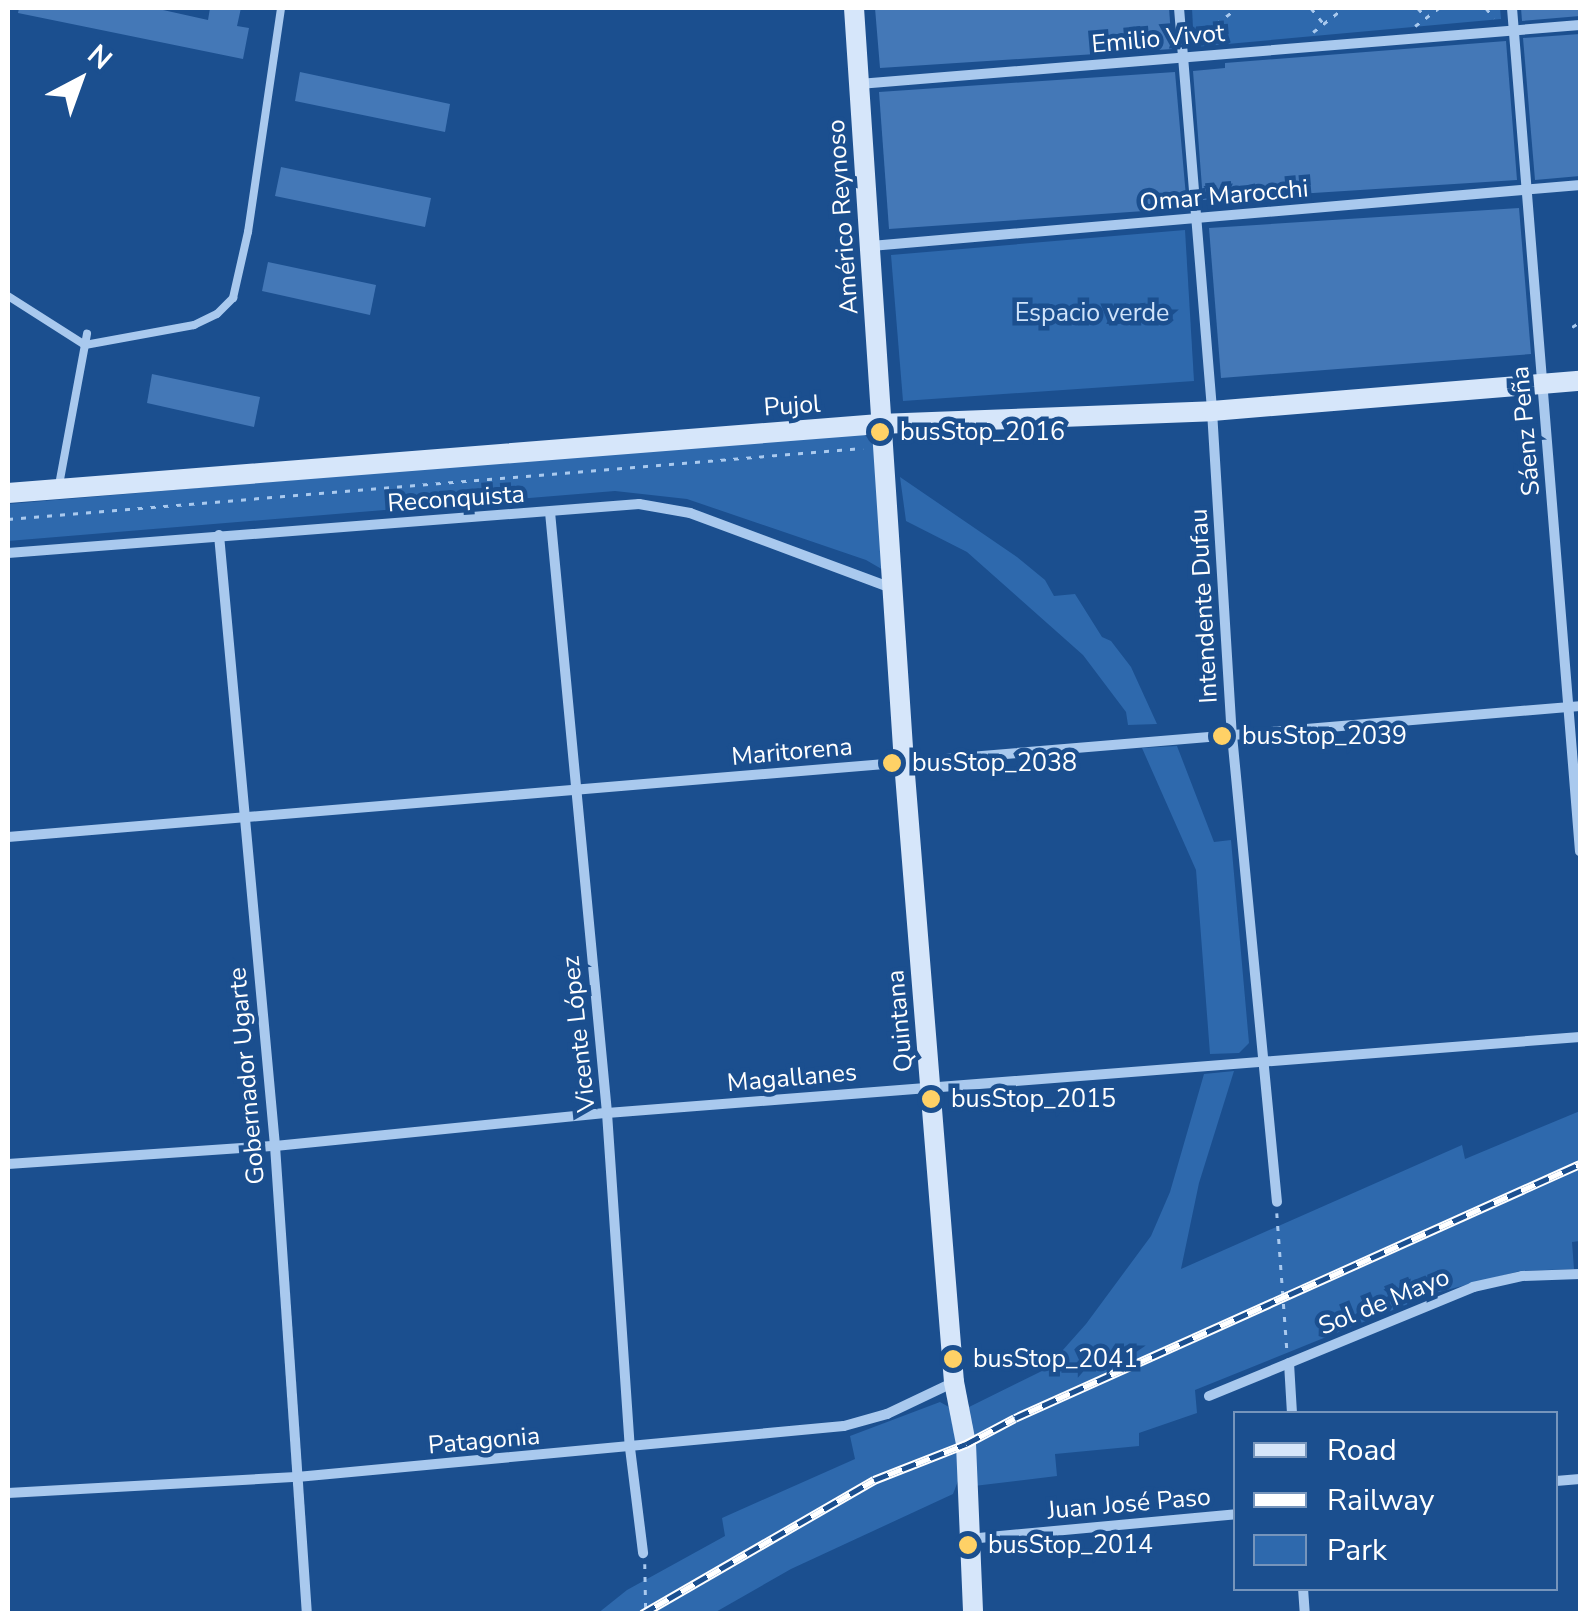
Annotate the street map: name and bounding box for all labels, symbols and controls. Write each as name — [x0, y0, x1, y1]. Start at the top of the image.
street label: Emilio Vivot — [1090, 18, 1226, 60]
north arrow — [30, 30, 130, 130]
text: N — [79, 36, 120, 79]
street label: Américo Reynoso — [821, 118, 865, 316]
street label: Omar Marocchi — [1138, 174, 1310, 218]
park label: Espacio verde — [1015, 298, 1169, 328]
street label: Sáenz Peña — [1505, 365, 1547, 497]
street label: Pujol — [763, 389, 821, 423]
place label: busStop_2016 — [900, 417, 1065, 447]
marker: busStop_2016 — [869, 421, 891, 443]
street label: Reconquista — [386, 479, 526, 519]
street label: Intendente Dufau — [1184, 508, 1224, 704]
place label: busStop_2039 — [1242, 721, 1407, 751]
marker: busStop_2039 — [1211, 725, 1233, 747]
street label: Maritorena — [730, 732, 854, 772]
place label: busStop_2038 — [912, 748, 1077, 778]
marker: busStop_2038 — [881, 752, 903, 774]
street label: Vicente López — [556, 954, 602, 1114]
street label: Gobernador Ugarte — [223, 966, 271, 1186]
street label: Quintana — [881, 969, 919, 1073]
street label: Magallanes — [726, 1057, 858, 1099]
place label: busStop_2015 — [951, 1084, 1116, 1114]
marker: busStop_2015 — [920, 1088, 942, 1110]
street label: Sol de Mayo — [1314, 1262, 1454, 1342]
place label: busStop_2041 — [973, 1344, 1138, 1374]
marker: busStop_2041 — [942, 1348, 964, 1370]
legend — [1233, 1411, 1558, 1591]
street label: Patagonia — [427, 1421, 541, 1461]
text: Road — [1327, 1430, 1397, 1471]
text: Railway — [1327, 1480, 1435, 1521]
street label: Juan José Paso — [1046, 1482, 1212, 1526]
place label: busStop_2014 — [988, 1530, 1153, 1560]
text: Park — [1327, 1530, 1387, 1571]
marker: busStop_2014 — [957, 1534, 979, 1556]

